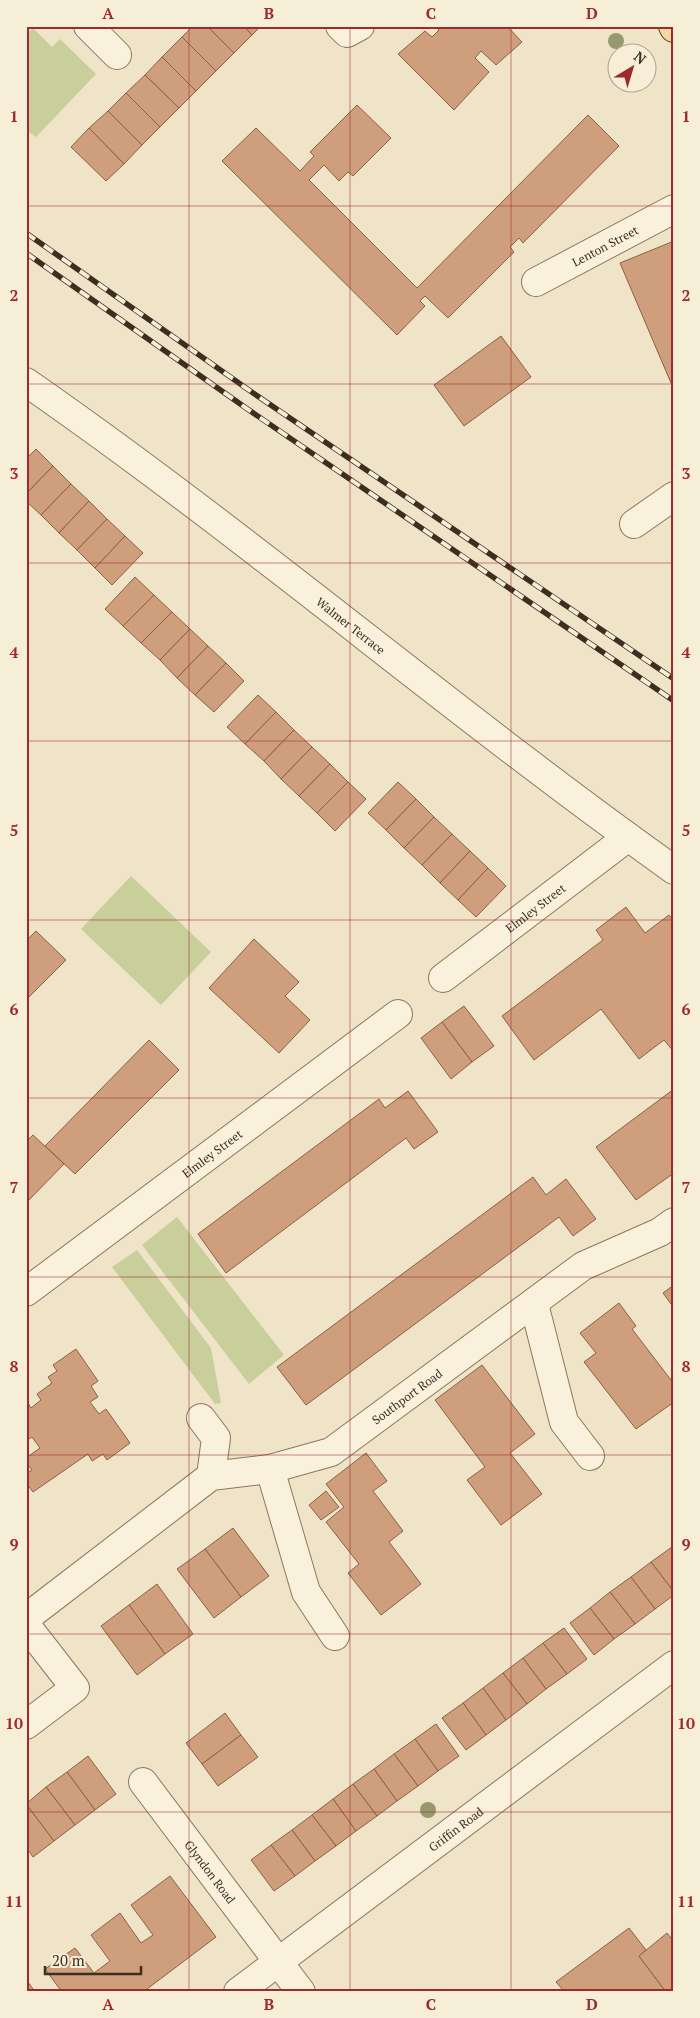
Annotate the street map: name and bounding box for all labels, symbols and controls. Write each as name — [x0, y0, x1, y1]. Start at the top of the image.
text: A — [102, 2, 114, 24]
text: B — [264, 2, 274, 24]
text: C — [426, 2, 436, 24]
text: D — [586, 2, 598, 24]
north arrow — [608, 42, 658, 92]
text: N — [630, 47, 651, 68]
text: 1 — [9, 105, 19, 127]
text: 1 — [681, 105, 691, 127]
street label: Lenton Street — [569, 222, 641, 269]
text: 2 — [9, 284, 19, 306]
text: 2 — [681, 284, 691, 306]
text: 3 — [9, 462, 19, 484]
text: 3 — [681, 462, 691, 484]
street label: Walmer Terrace — [313, 594, 388, 657]
text: 4 — [9, 641, 19, 663]
text: 4 — [681, 641, 691, 663]
text: 5 — [9, 819, 19, 841]
text: 5 — [681, 819, 691, 841]
street label: Elmley Street — [502, 880, 569, 935]
text: 6 — [9, 998, 19, 1020]
text: 6 — [681, 998, 691, 1020]
street label: Elmley Street — [179, 1125, 245, 1181]
text: 7 — [9, 1176, 19, 1198]
text: 7 — [681, 1176, 691, 1198]
text: 8 — [9, 1355, 19, 1377]
text: 8 — [681, 1355, 691, 1377]
street label: Southport Road — [369, 1365, 445, 1427]
text: 9 — [9, 1533, 19, 1555]
text: 9 — [681, 1533, 691, 1555]
text: 10 — [5, 1712, 23, 1734]
text: 10 — [677, 1712, 695, 1734]
street label: Griffin Road — [425, 1803, 486, 1854]
street label: Glyndon Road — [182, 1837, 239, 1906]
text: 11 — [5, 1890, 23, 1912]
text: 11 — [677, 1890, 695, 1912]
scale bar — [45, 1943, 141, 1975]
text: 20 m — [52, 1950, 85, 1970]
text: A — [102, 1993, 114, 2015]
text: B — [264, 1993, 274, 2015]
text: C — [426, 1993, 436, 2015]
text: D — [586, 1993, 598, 2015]

